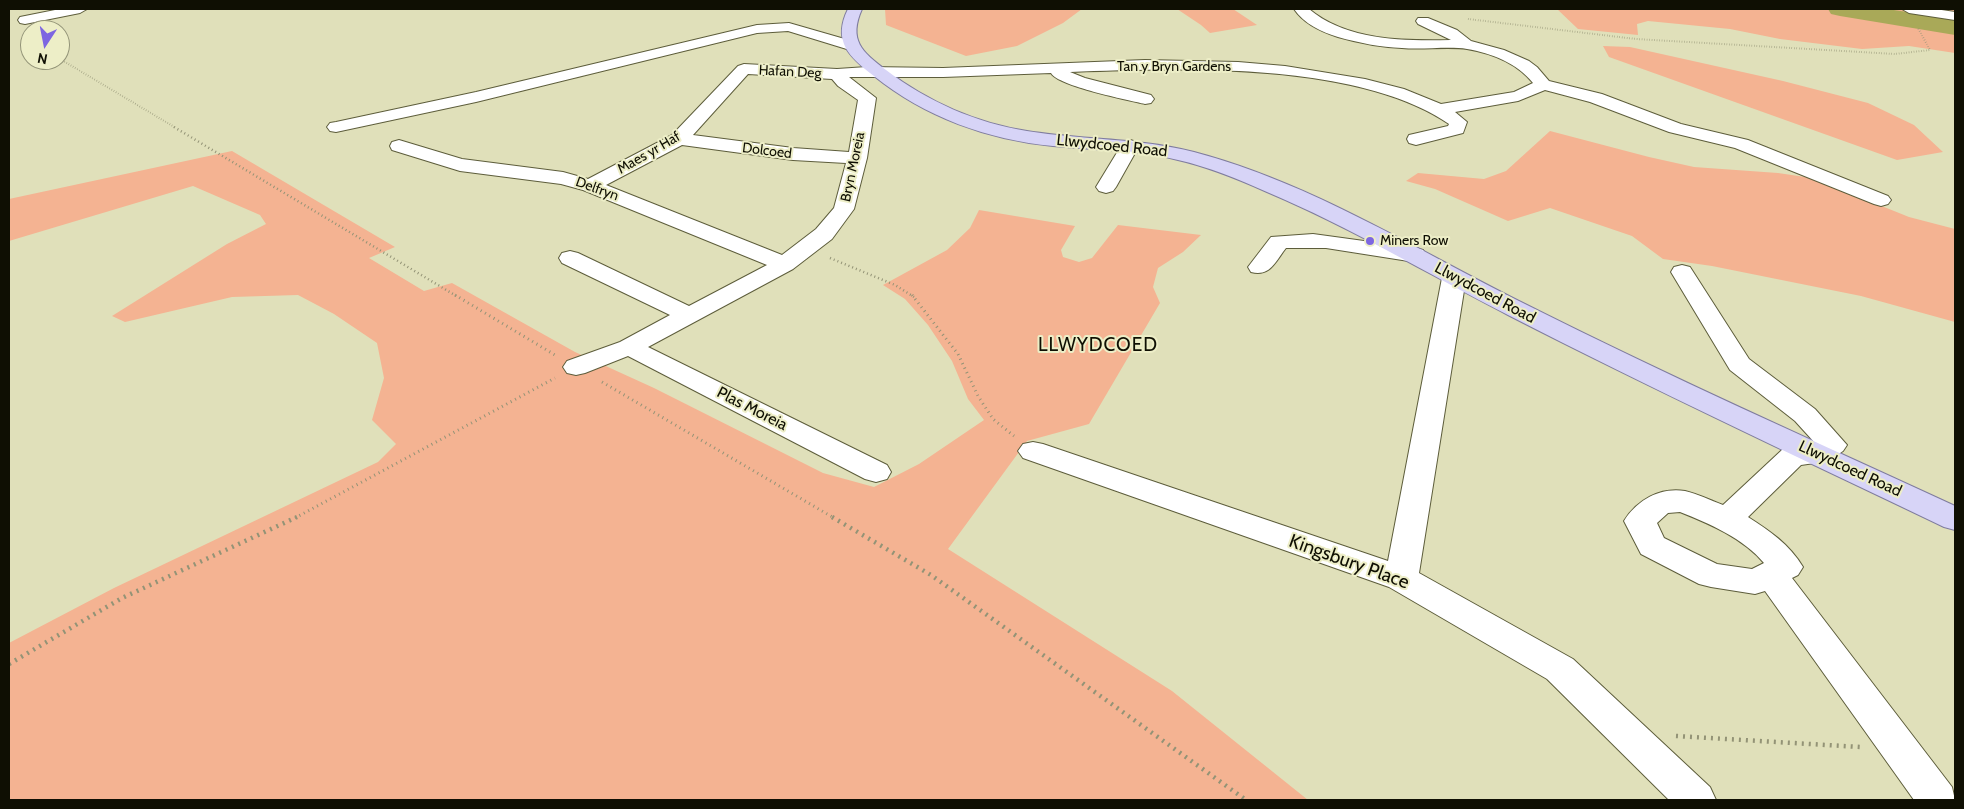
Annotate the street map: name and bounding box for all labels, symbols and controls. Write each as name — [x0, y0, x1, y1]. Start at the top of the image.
north arrow — [20, 20, 70, 70]
text: N — [36, 49, 49, 69]
street label: Tan y Bryn Gardens — [1117, 59, 1231, 75]
street label: Hafan Deg — [758, 62, 822, 82]
street label: Maes yr Haf — [615, 128, 683, 178]
street label: Bryn Moreia — [837, 131, 869, 203]
street label: Llwydcoed Road — [1056, 131, 1168, 161]
street label: Dolcoed — [741, 140, 793, 162]
street label: Delfryn — [573, 173, 621, 205]
place label: Miners Row — [1380, 233, 1449, 249]
marker: Miners Row — [1364, 235, 1376, 247]
street label: Llwydcoed Road — [1431, 258, 1539, 328]
district label: LLWYDCOED — [1037, 334, 1159, 356]
street label: Plas Moreia — [714, 383, 790, 435]
street label: Llwydcoed Road — [1795, 437, 1905, 501]
street label: Kingsbury Place — [1286, 530, 1412, 594]

